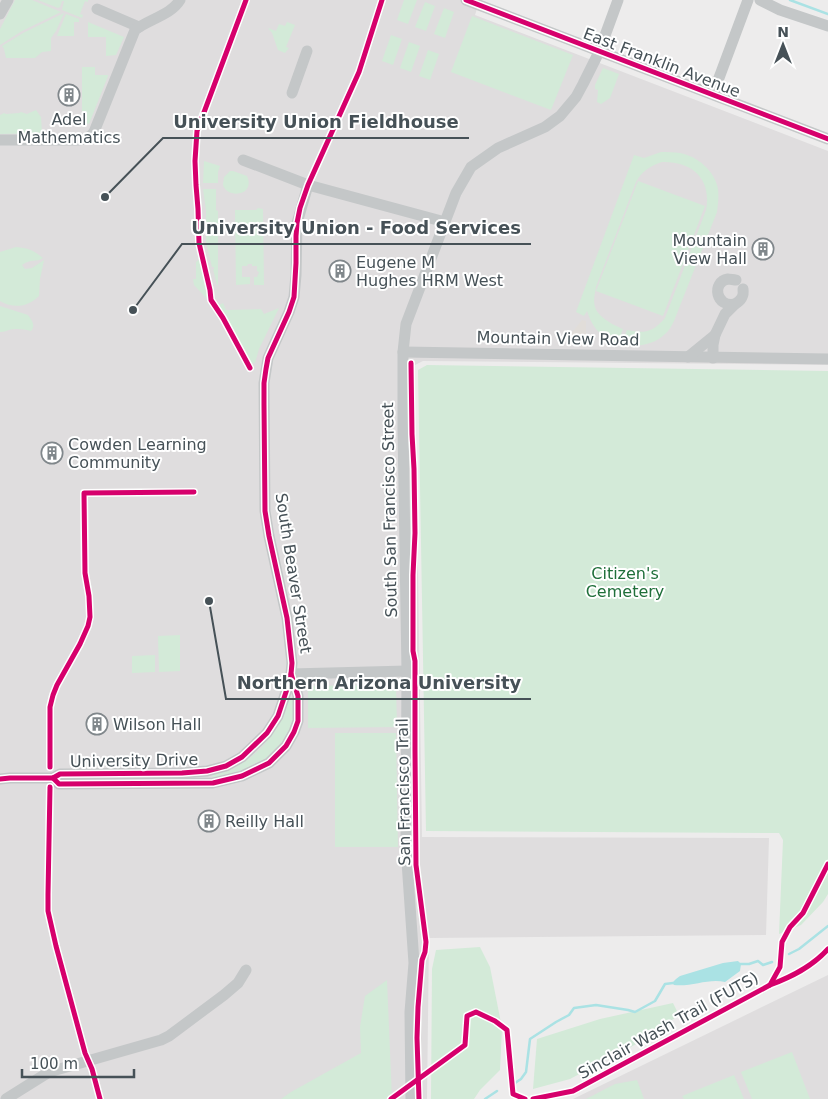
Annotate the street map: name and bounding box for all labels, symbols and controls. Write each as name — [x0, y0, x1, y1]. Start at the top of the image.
north arrow — [758, 20, 808, 70]
street label: East Franklin Avenue — [580, 24, 743, 101]
text: N — [777, 24, 789, 40]
building icon: Adel Mathematics — [57, 83, 81, 107]
callout: University Union Fieldhouse — [163, 105, 469, 138]
place label: Adel Mathematics — [17, 110, 121, 147]
text: University Union Fieldhouse — [173, 111, 459, 132]
callout: University Union - Food Services — [182, 211, 531, 244]
text: University Union - Food Services — [191, 217, 521, 238]
place label: Mountain View Hall — [672, 231, 747, 268]
building icon: Mountain View Hall — [751, 237, 775, 261]
place label: Eugene M Hughes HRM West — [356, 253, 503, 290]
building icon: Eugene M Hughes HRM West — [328, 259, 352, 283]
street label: Mountain View Road — [476, 328, 640, 349]
street label: South San Francisco Street — [378, 402, 401, 618]
place label: Cowden Learning Community — [68, 435, 207, 472]
building icon: Cowden Learning Community — [40, 441, 64, 465]
street label: South Beaver Street — [271, 492, 316, 654]
park label: Citizen's Cemetery — [586, 564, 664, 601]
callout: Northern Arizona University — [226, 666, 531, 699]
text: Northern Arizona University — [237, 672, 522, 693]
building icon: Wilson Hall — [85, 712, 109, 736]
place label: Wilson Hall — [113, 715, 201, 734]
street label: San Francisco Trail — [393, 718, 414, 866]
street label: University Drive — [70, 750, 198, 771]
building icon: Reilly Hall — [197, 809, 221, 833]
place label: Reilly Hall — [225, 812, 304, 831]
street label: Sinclair Wash Trail (FUTS) — [575, 968, 762, 1083]
scale bar — [22, 1046, 135, 1078]
text: 100 m — [30, 1055, 78, 1073]

